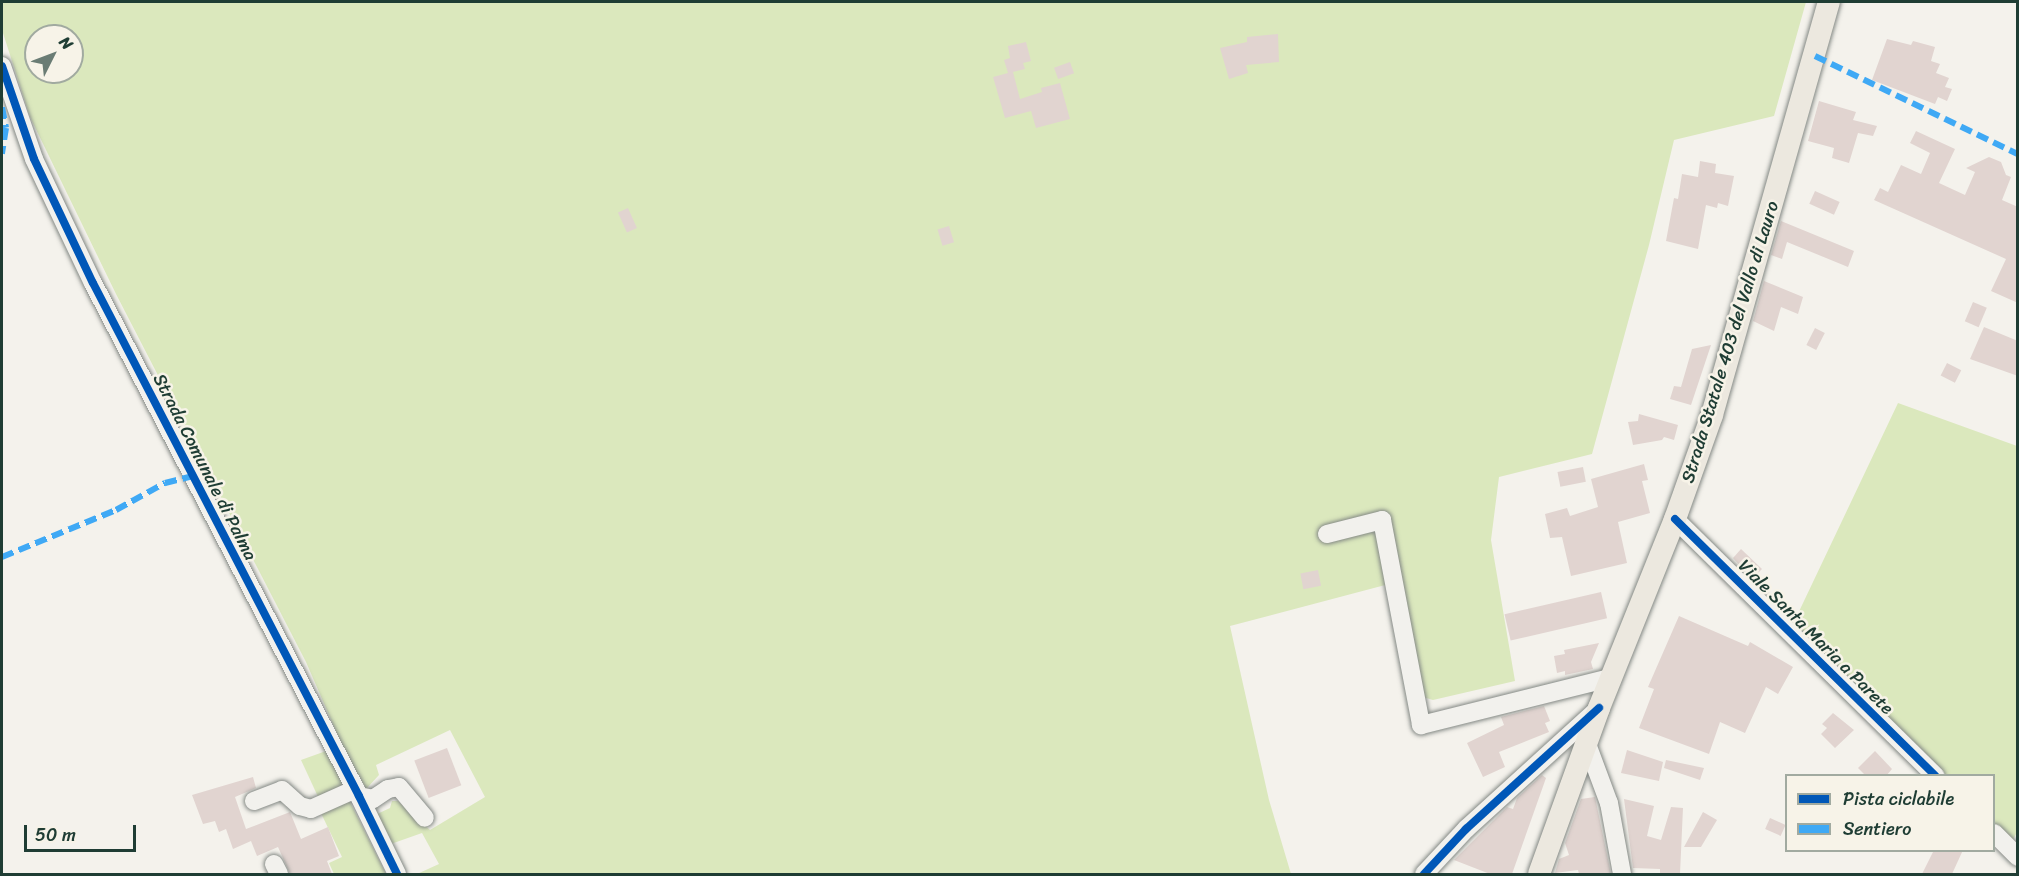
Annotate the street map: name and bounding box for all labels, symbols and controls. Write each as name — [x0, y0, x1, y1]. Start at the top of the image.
north arrow — [24, 24, 84, 84]
text: N — [52, 29, 81, 57]
street label: Strada Statale 403 del Vallo di Lauro — [1677, 199, 1783, 485]
street label: Strada Comunale di Palma — [148, 370, 262, 564]
street label: Viale Santa Maria a Parete — [1734, 555, 1898, 719]
legend — [1785, 774, 1995, 852]
text: Pista ciclabile — [1843, 783, 1954, 815]
scale bar — [27, 813, 140, 851]
text: Sentiero — [1843, 813, 1911, 845]
text: 50 m — [35, 819, 76, 851]

